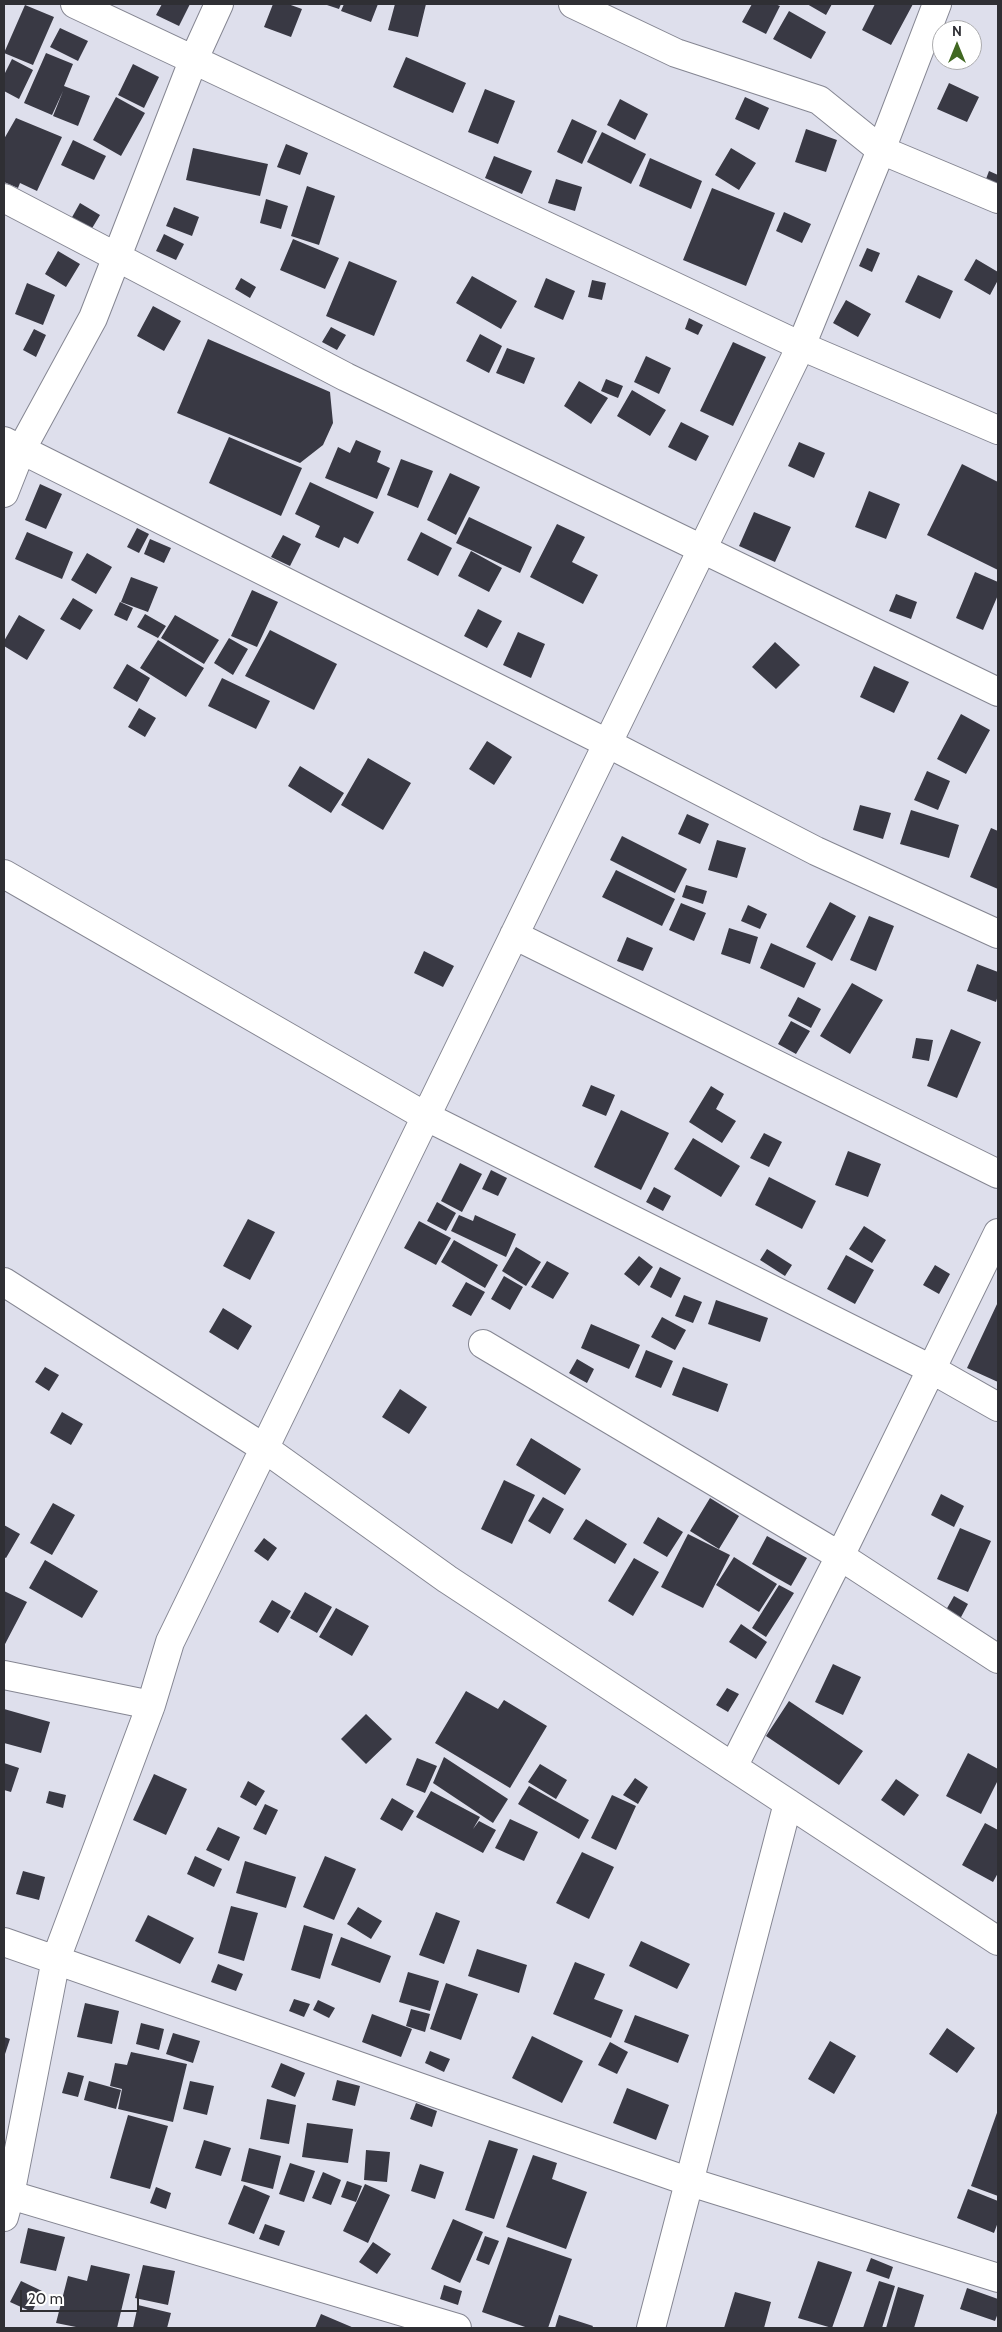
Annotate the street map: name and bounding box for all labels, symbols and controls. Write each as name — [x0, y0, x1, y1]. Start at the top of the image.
north arrow — [932, 20, 982, 70]
text: N — [952, 22, 962, 40]
scale bar — [22, 2280, 141, 2312]
text: 20 m — [28, 2290, 63, 2308]

